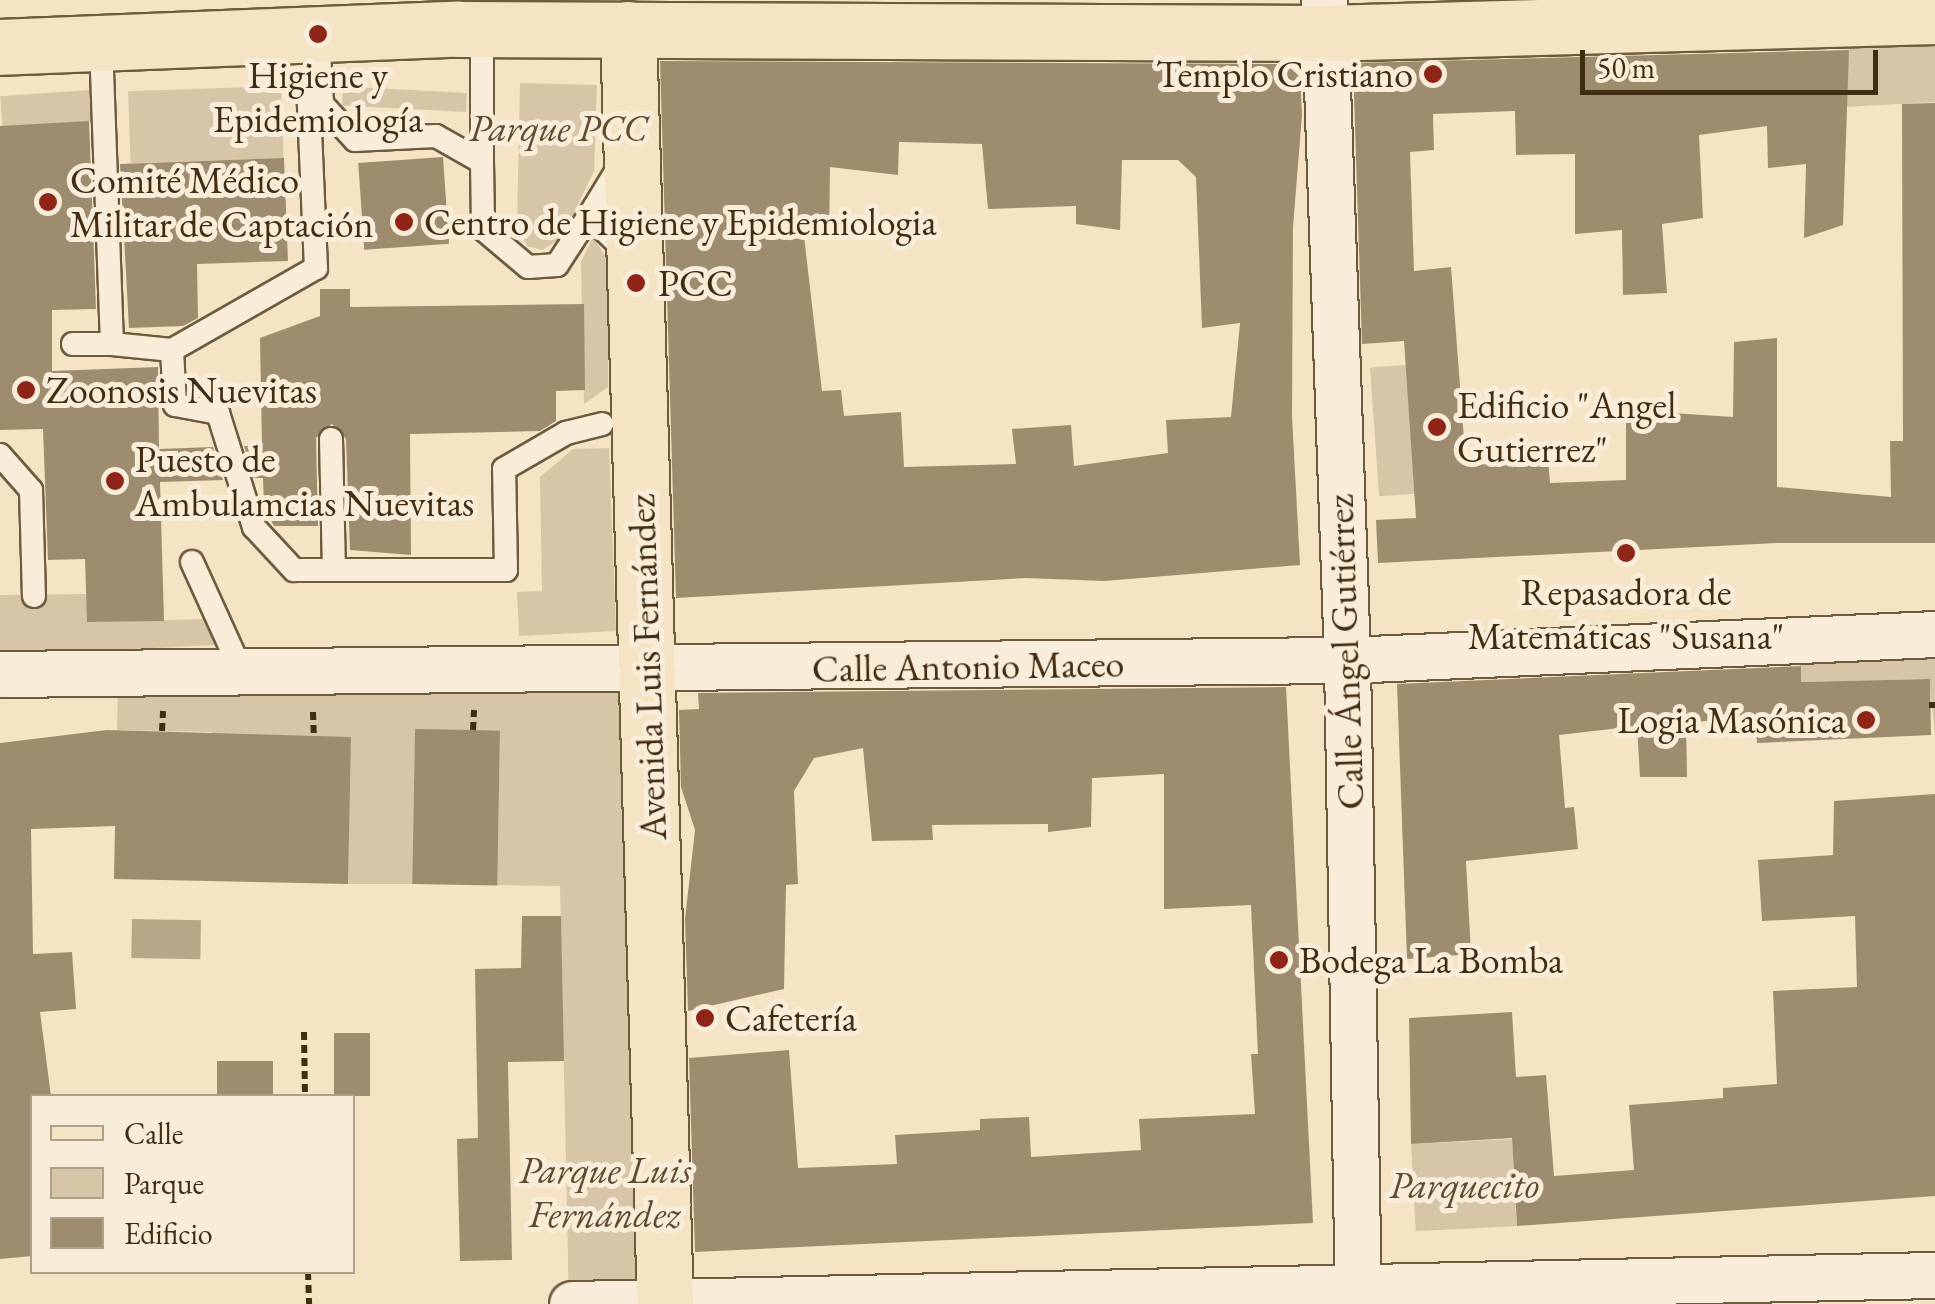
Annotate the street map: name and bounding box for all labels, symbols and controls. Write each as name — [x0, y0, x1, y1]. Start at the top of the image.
marker: Higiene y Epidemiología — [305, 21, 331, 47]
scale bar — [1585, 30, 1882, 92]
text: 50 m — [1597, 48, 1655, 87]
place label: Templo Cristiano — [1156, 51, 1413, 97]
place label: Higiene y Epidemiología — [213, 52, 423, 142]
marker: Templo Cristiano — [1422, 63, 1444, 85]
park label: Parque PCC — [469, 105, 647, 151]
place label: Comité Médico Militar de Captación — [70, 157, 374, 246]
marker: Comité Médico Militar de Captación — [35, 189, 61, 215]
place label: Centro de Higiene y Epidemiologia — [424, 199, 937, 245]
marker: Centro de Higiene y Epidemiologia — [393, 211, 415, 233]
place label: PCC — [658, 260, 733, 306]
marker: PCC — [623, 270, 649, 296]
place label: Zoonosis Nuevitas — [46, 367, 317, 413]
marker: Zoonosis Nuevitas — [15, 379, 37, 401]
place label: Edificio "Angel Gutierrez" — [1457, 382, 1676, 472]
marker: Edificio "Angel Gutierrez" — [1426, 416, 1448, 438]
place label: Puesto de Ambulamcias Nuevitas — [135, 436, 474, 526]
marker: Puesto de Ambulamcias Nuevitas — [104, 470, 126, 492]
street label: Avenida Luis Fernández — [618, 493, 676, 841]
street label: Calle Ángel Gutiérrez — [1317, 494, 1373, 810]
marker: Repasadora de Matemáticas "Susana" — [1615, 542, 1637, 564]
place label: Repasadora de Matemáticas "Susana" — [1468, 569, 1784, 658]
street label: Calle Antonio Maceo — [811, 640, 1125, 692]
place label: Logia Masónica — [1617, 697, 1846, 743]
marker: Logia Masónica — [1855, 709, 1877, 731]
place label: Bodega La Bomba — [1299, 937, 1563, 983]
marker: Bodega La Bomba — [1268, 949, 1290, 971]
place label: Cafetería — [725, 995, 857, 1041]
marker: Cafetería — [694, 1007, 716, 1029]
legend — [30, 1094, 355, 1274]
text: Calle — [124, 1114, 183, 1153]
park label: Parque Luis Fernández — [519, 1147, 691, 1236]
park label: Parquecito — [1389, 1162, 1539, 1208]
text: Parque — [124, 1164, 204, 1203]
text: Edificio — [124, 1214, 213, 1253]

